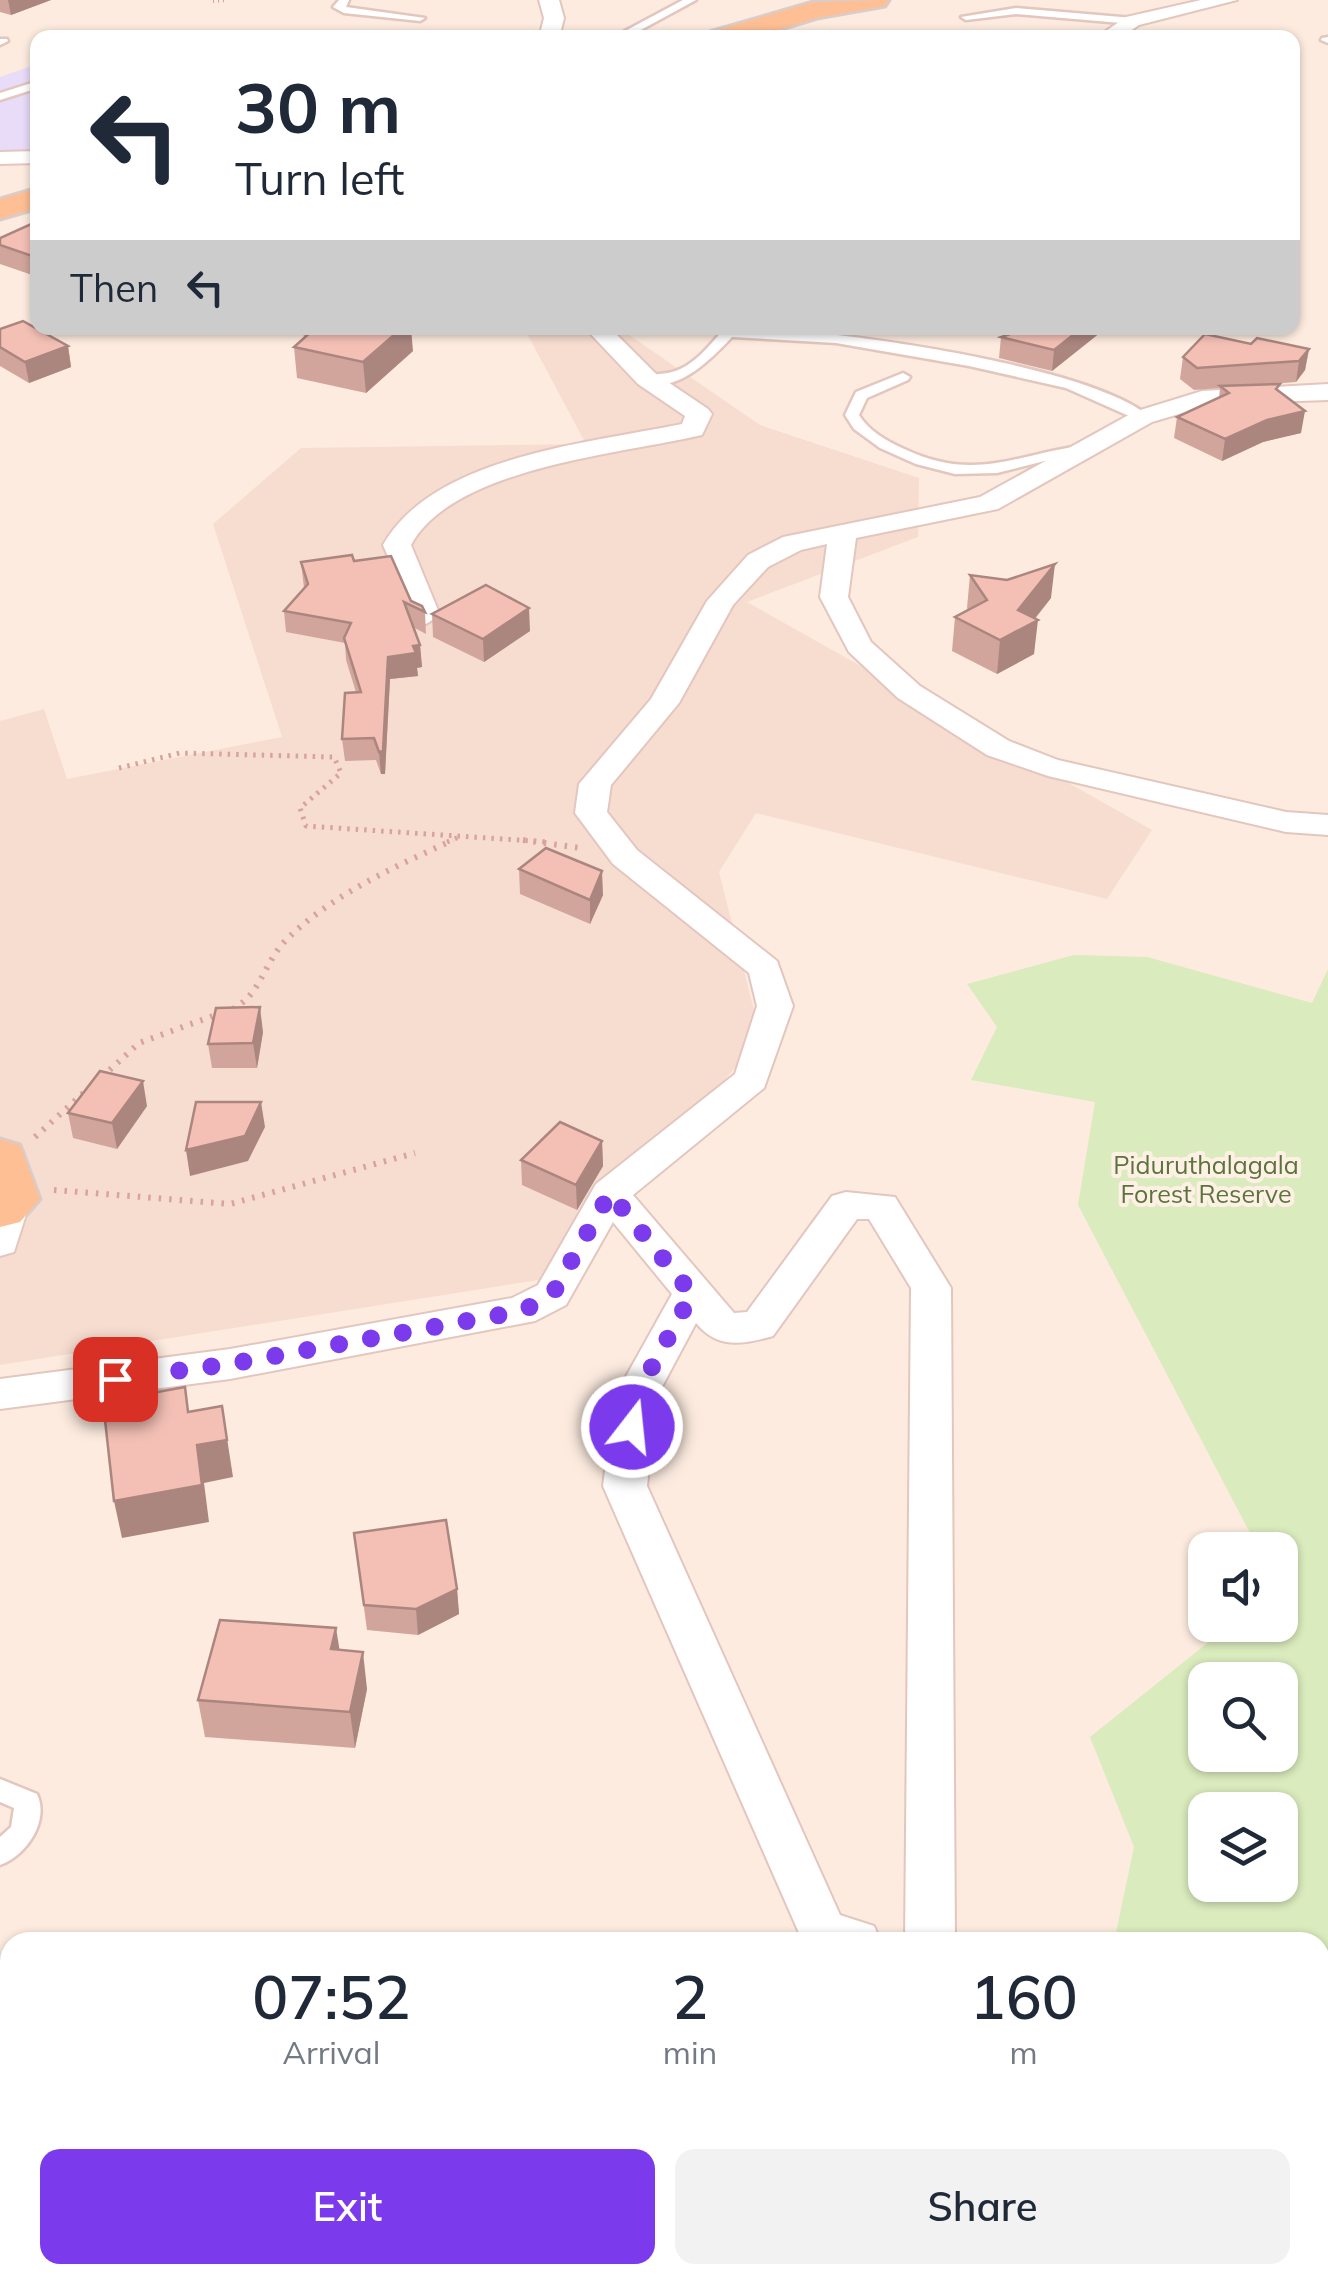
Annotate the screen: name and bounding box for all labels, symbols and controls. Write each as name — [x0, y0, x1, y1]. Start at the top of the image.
text: 30 m — [235, 63, 401, 151]
icon: left — [70, 70, 200, 200]
text: Turn left — [235, 150, 404, 206]
icon: left — [178, 260, 233, 315]
text: Then — [70, 264, 158, 312]
park label: Piduruthalagala Forest Reserve — [1113, 1149, 1299, 1209]
pin — [73, 1337, 158, 1422]
icon: arrive — [88, 1352, 143, 1407]
position arrow — [580, 1375, 684, 1479]
map controls — [1188, 1532, 1298, 1902]
button: sound — [1188, 1532, 1298, 1642]
button: search — [1188, 1662, 1298, 1772]
button: layers — [1188, 1792, 1298, 1902]
text: 07:52 — [252, 1959, 411, 2034]
text: 2 — [672, 1959, 708, 2034]
text: 160 — [970, 1959, 1078, 2034]
text: Arrival — [283, 2032, 380, 2072]
text: min — [663, 2032, 717, 2072]
text: m — [1010, 2032, 1038, 2072]
button: Exit — [40, 2149, 655, 2264]
button: Share — [675, 2149, 1290, 2264]

